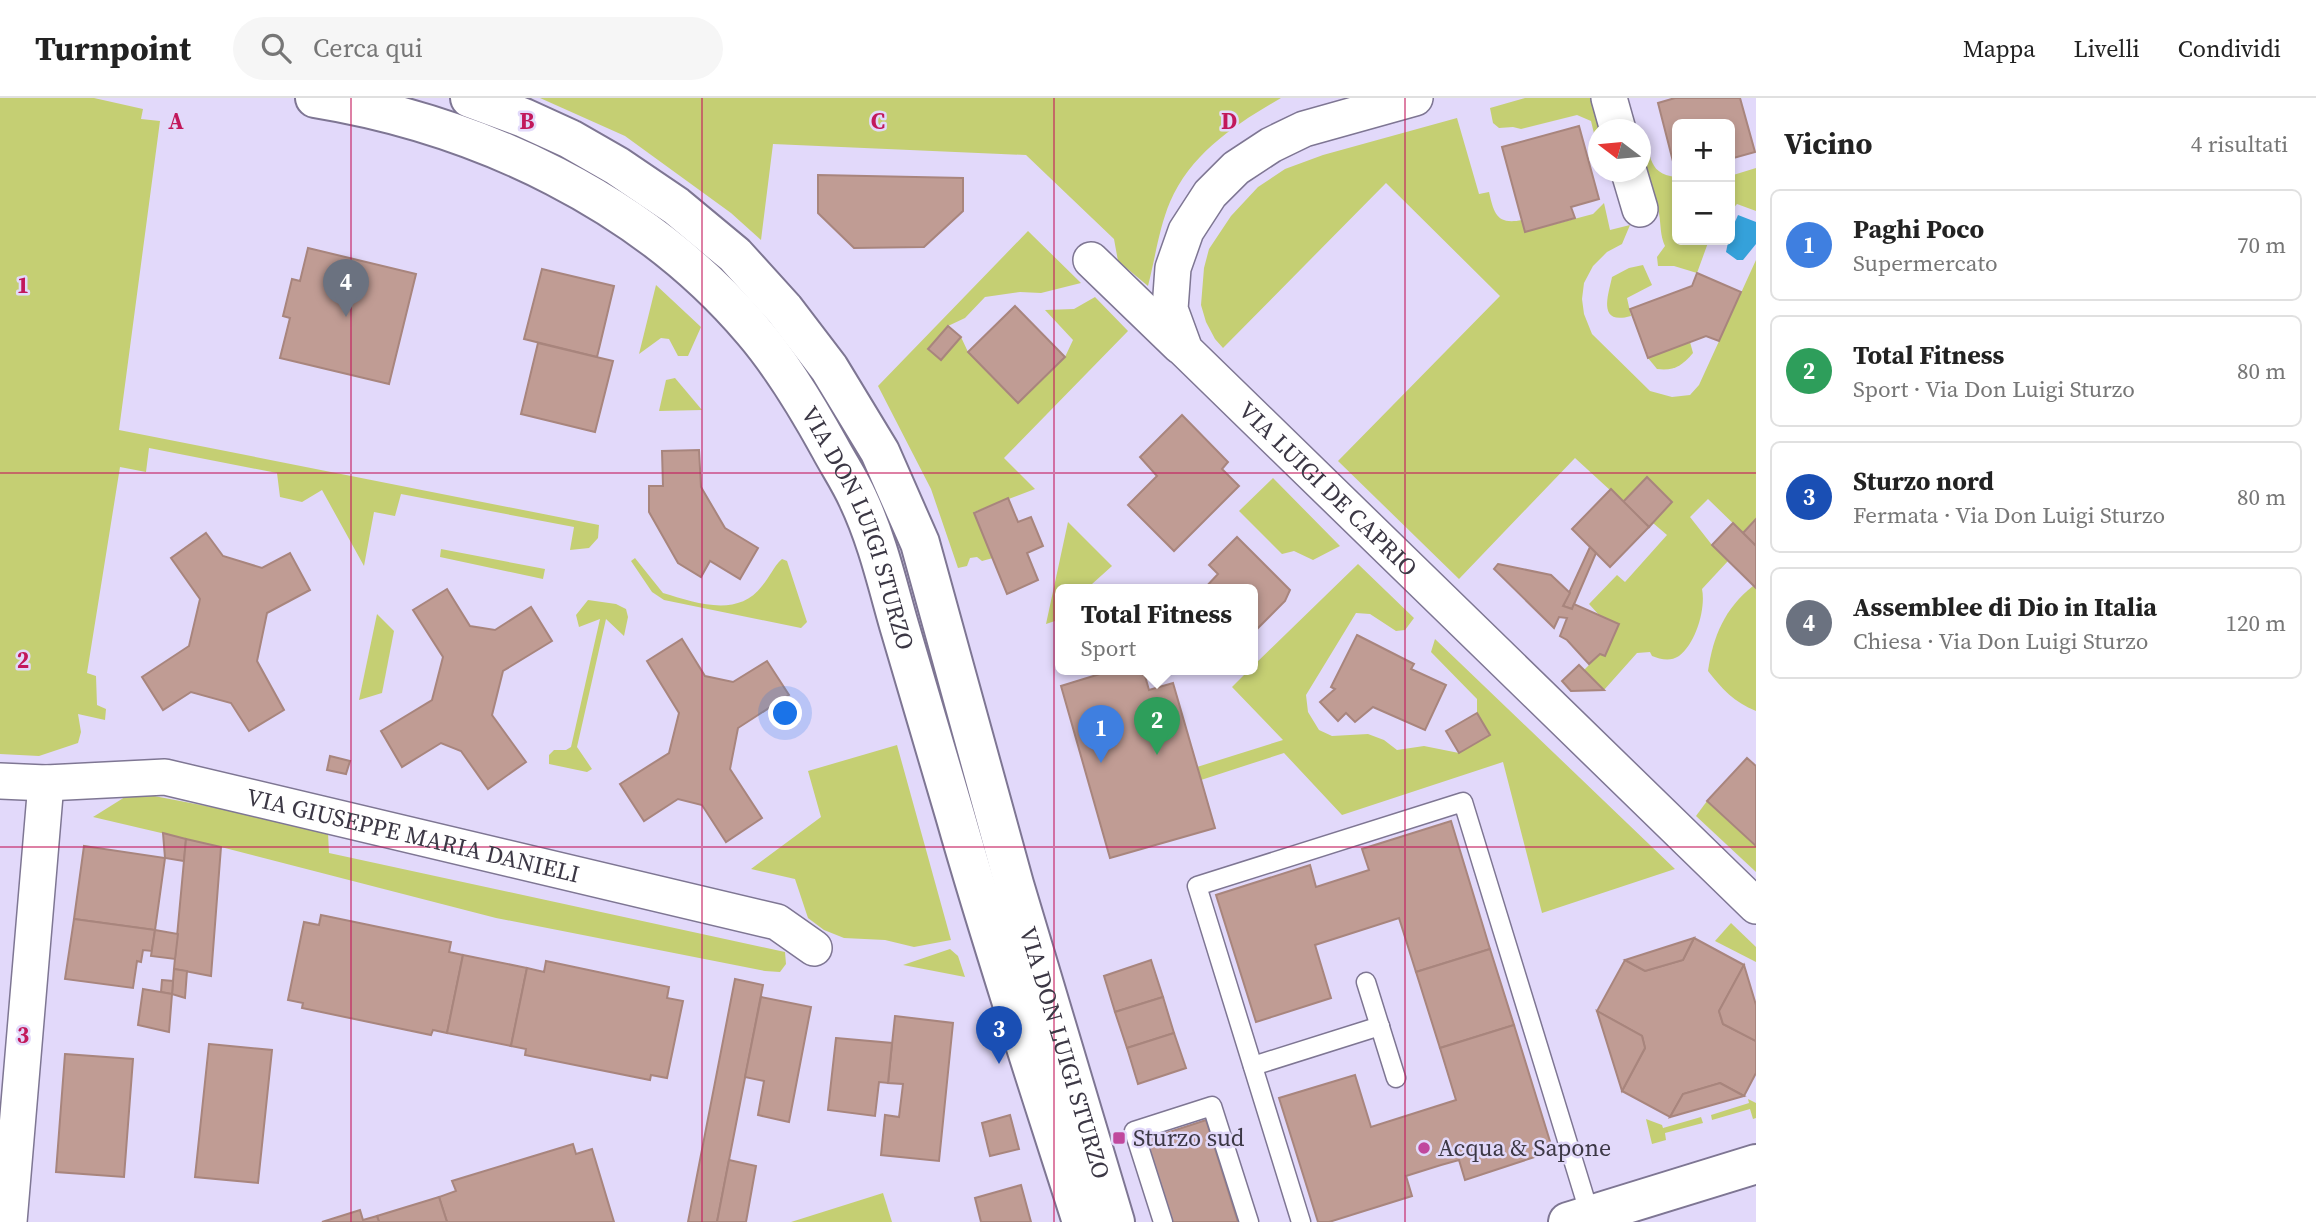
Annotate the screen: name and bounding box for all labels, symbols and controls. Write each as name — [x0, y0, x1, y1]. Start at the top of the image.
search box — [233, 17, 723, 80]
text: Turnpoint — [35, 26, 191, 71]
icon: search — [257, 29, 295, 67]
text: Cerca qui — [313, 30, 423, 66]
text: Mappa — [1963, 32, 2036, 65]
text: Livelli — [2074, 32, 2140, 65]
text: Condividi — [2178, 32, 2281, 65]
text: A — [168, 105, 184, 137]
text: B — [520, 105, 535, 137]
text: C — [871, 105, 885, 137]
text: D — [1221, 105, 1237, 137]
north arrow — [1588, 119, 1651, 182]
map controls — [1672, 119, 1735, 245]
button: + — [1672, 119, 1735, 182]
text: Vicino — [1784, 123, 1873, 164]
text: 4 risultati — [2191, 128, 2288, 160]
button: − — [1672, 182, 1735, 245]
text: Paghi Poco — [1853, 211, 1984, 247]
text: 1 — [1803, 229, 1815, 261]
text: 70 m — [2237, 229, 2286, 261]
text: Supermercato — [1853, 247, 1998, 279]
pin: 4 — [323, 259, 369, 317]
text: 1 — [17, 269, 29, 301]
text: Total Fitness — [1853, 337, 2004, 373]
text: 2 — [1803, 355, 1815, 387]
text: 80 m — [2237, 355, 2286, 387]
text: Sport · Via Don Luigi Sturzo — [1853, 373, 2135, 405]
street label: VIA LUIGI DE CAPRIO — [1231, 394, 1425, 583]
street label: VIA DON LUIGI STURZO — [794, 400, 923, 654]
text: Sturzo nord — [1853, 463, 1994, 499]
text: 3 — [1803, 481, 1815, 513]
text: 80 m — [2237, 481, 2286, 513]
text: Fermata · Via Don Luigi Sturzo — [1853, 499, 2165, 531]
popup — [1055, 584, 1258, 675]
text: Assemblee di Dio in Italia — [1853, 589, 2157, 625]
text: Total Fitness — [1081, 596, 1232, 632]
text: 4 — [1803, 607, 1815, 639]
text: 120 m — [2225, 607, 2286, 639]
text: Chiesa · Via Don Luigi Sturzo — [1853, 625, 2148, 657]
text: Sport — [1081, 632, 1136, 664]
text: 2 — [17, 644, 29, 676]
your location — [768, 696, 802, 730]
pin: 2 — [1134, 697, 1180, 755]
pin: 1 — [1078, 705, 1124, 763]
street label: VIA GIUSEPPE MARIA DANIELI — [243, 780, 583, 891]
street label: VIA DON LUIGI STURZO — [1012, 922, 1118, 1183]
pin: 3 — [976, 1006, 1022, 1064]
text: 3 — [17, 1019, 29, 1051]
place label: Sturzo sud — [1133, 1121, 1245, 1154]
marker: Sturzo sud — [1111, 1130, 1127, 1146]
place label: Acqua & Sapone — [1438, 1131, 1611, 1164]
marker: Acqua & Sapone — [1416, 1140, 1432, 1156]

